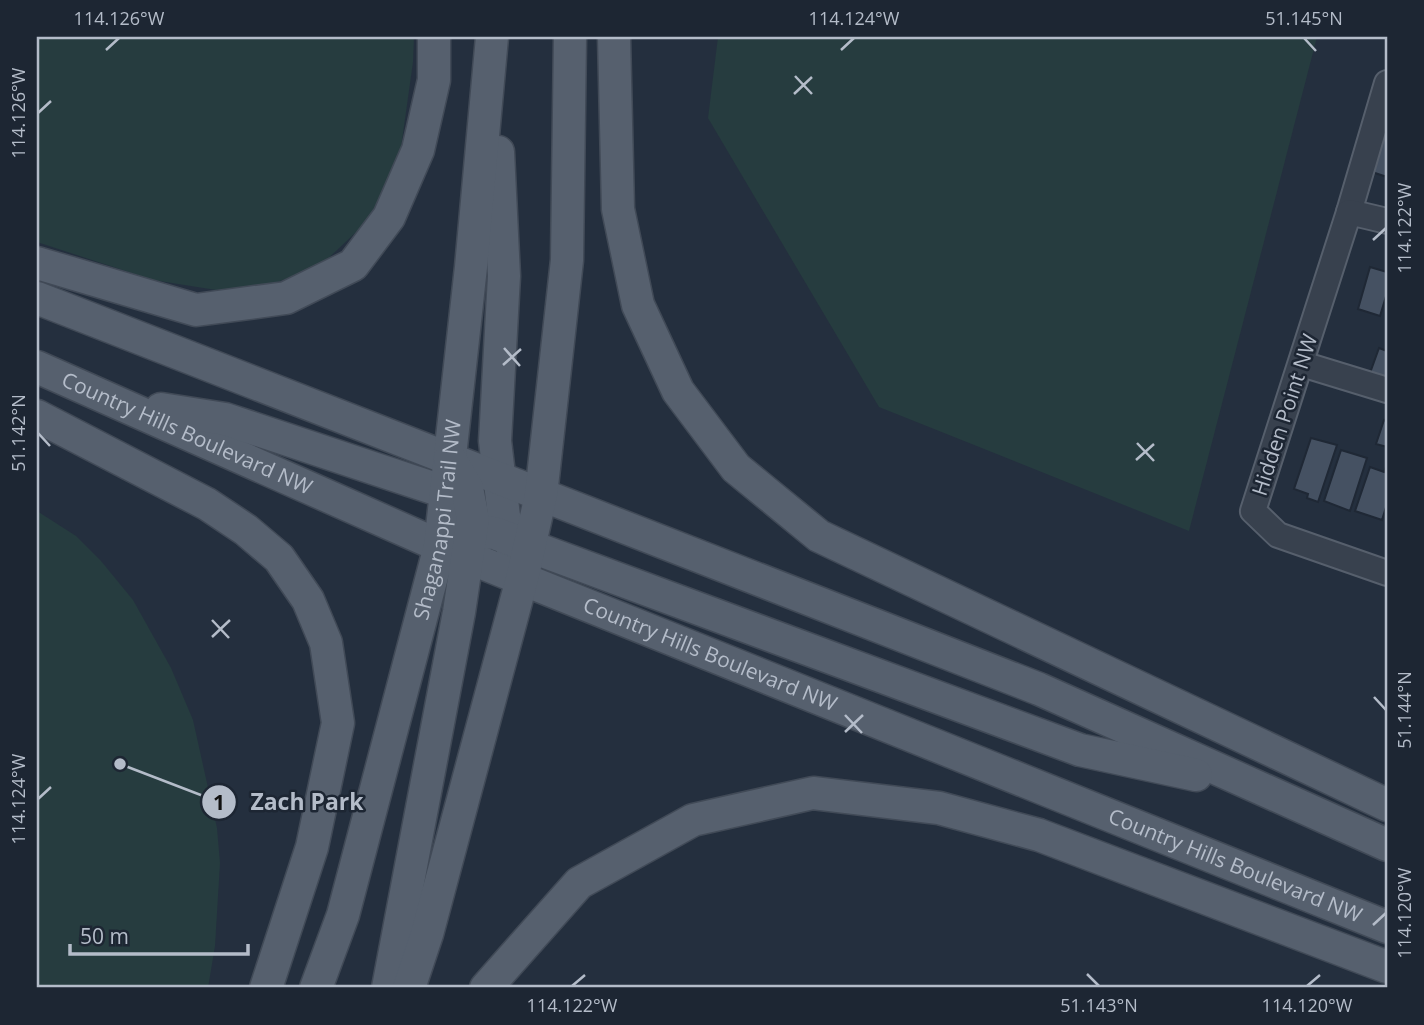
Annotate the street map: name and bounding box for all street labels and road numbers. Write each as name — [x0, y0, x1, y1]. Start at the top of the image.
street label: Hidden Point NW — [1245, 330, 1324, 499]
street label: Country Hills Boulevard NW — [58, 365, 317, 501]
street label: Shaganappi Trail NW — [406, 417, 467, 623]
street label: Country Hills Boulevard NW — [579, 590, 842, 718]
street label: Country Hills Boulevard NW — [1104, 801, 1367, 929]

